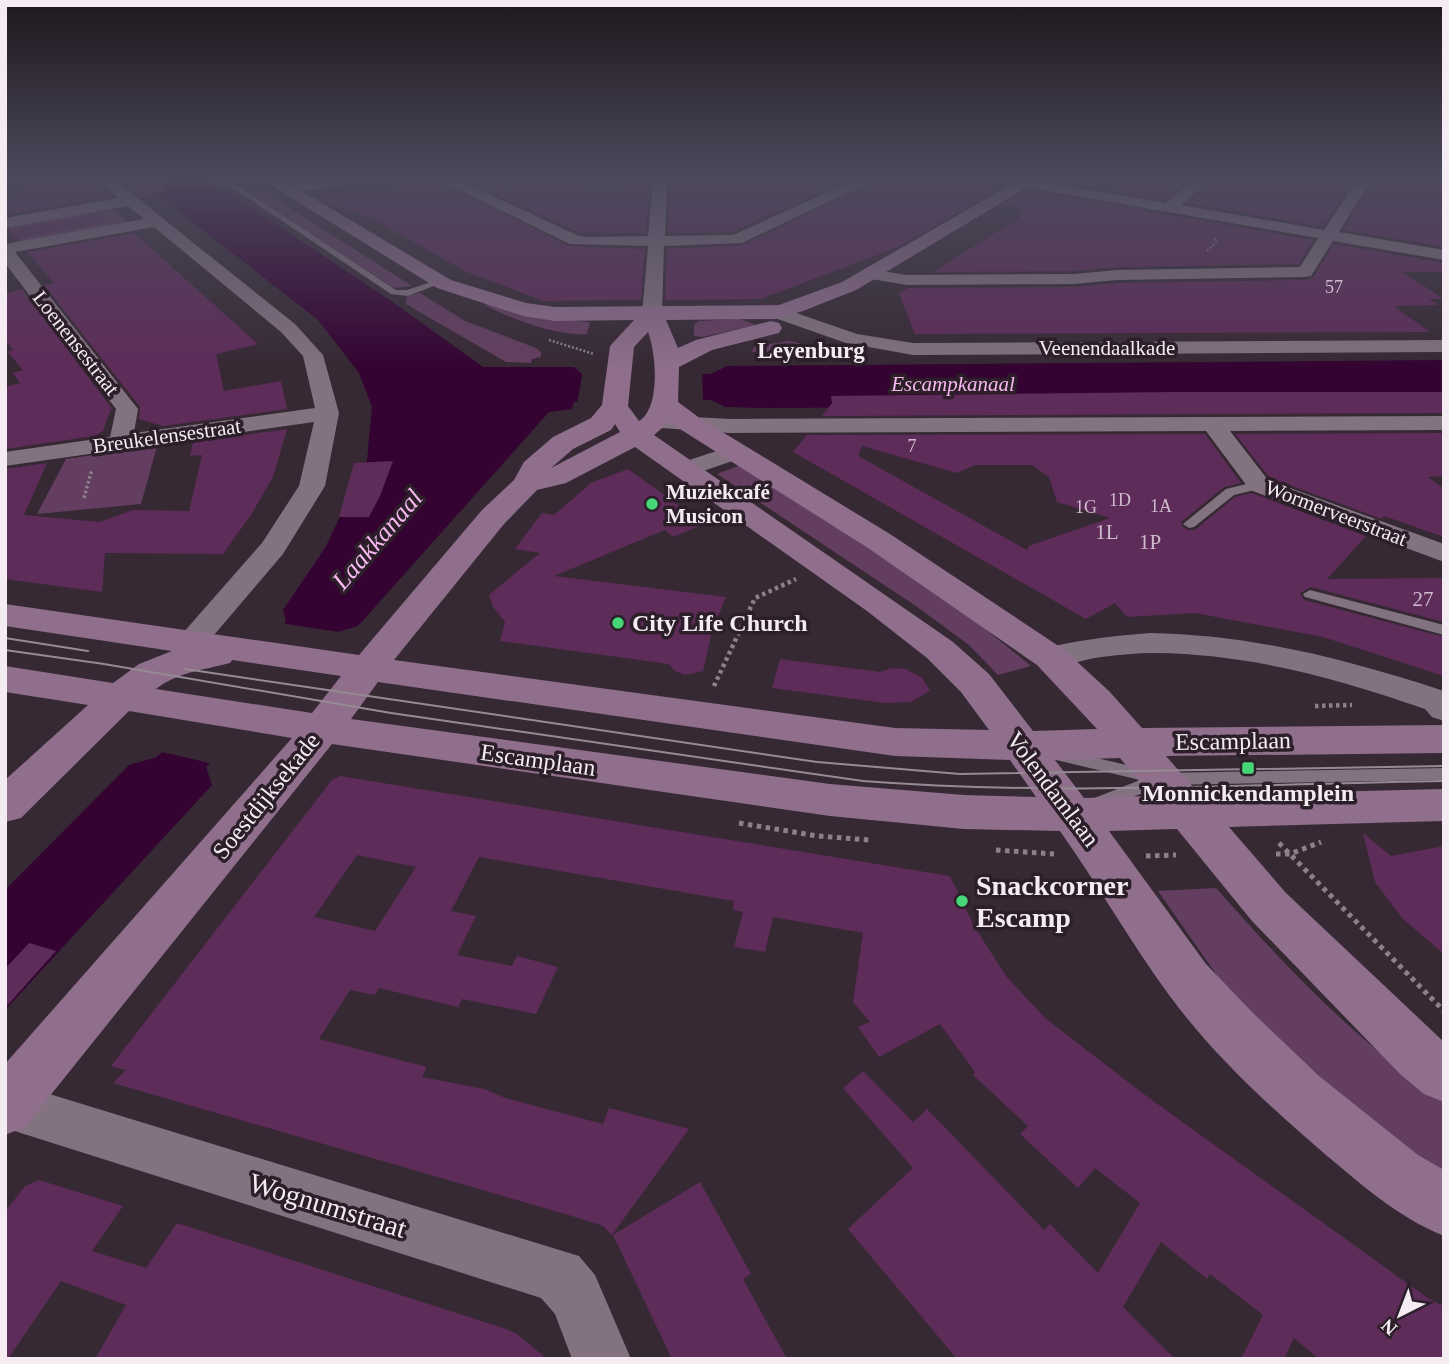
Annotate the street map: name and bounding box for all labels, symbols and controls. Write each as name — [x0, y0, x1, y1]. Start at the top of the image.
house number: 57 — [1325, 277, 1343, 297]
street label: Loenensestraat — [28, 286, 124, 400]
street label: Veenendaalkade — [1039, 336, 1175, 360]
district label: Leyenburg — [757, 338, 865, 363]
water label: Escampkanaal — [890, 372, 1015, 396]
street label: Breukelensestraat — [91, 414, 243, 458]
house number: 7 — [908, 436, 917, 456]
street label: Wormerveerstraat — [1262, 475, 1410, 551]
place label: Muziekcafé Musicon — [666, 480, 770, 528]
water label: Laakkanaal — [326, 483, 429, 596]
house number: 1D — [1109, 490, 1131, 510]
marker: Muziekcafé Musicon — [644, 496, 660, 512]
house number: 1A — [1150, 496, 1172, 516]
house number: 1G — [1075, 497, 1097, 517]
house number: 1L — [1095, 520, 1119, 544]
house number: 1P — [1139, 530, 1161, 554]
house number: 27 — [1413, 587, 1434, 611]
place label: City Life Church — [632, 610, 808, 636]
marker: City Life Church — [610, 615, 626, 631]
street label: Volendamlaan — [1001, 727, 1105, 851]
street label: Escamplaan — [1175, 727, 1291, 755]
street label: Soestdijksekade — [207, 728, 325, 864]
street label: Escamplaan — [479, 739, 597, 781]
marker: Monnickendamplein — [1240, 760, 1256, 776]
place label: Monnickendamplein — [1142, 780, 1354, 806]
place label: Snackcorner Escamp — [976, 870, 1128, 933]
marker: Snackcorner Escamp — [954, 893, 970, 909]
street label: Wognumstraat — [246, 1167, 410, 1244]
north arrow — [1365, 1280, 1435, 1350]
text: N — [1377, 1315, 1401, 1340]

